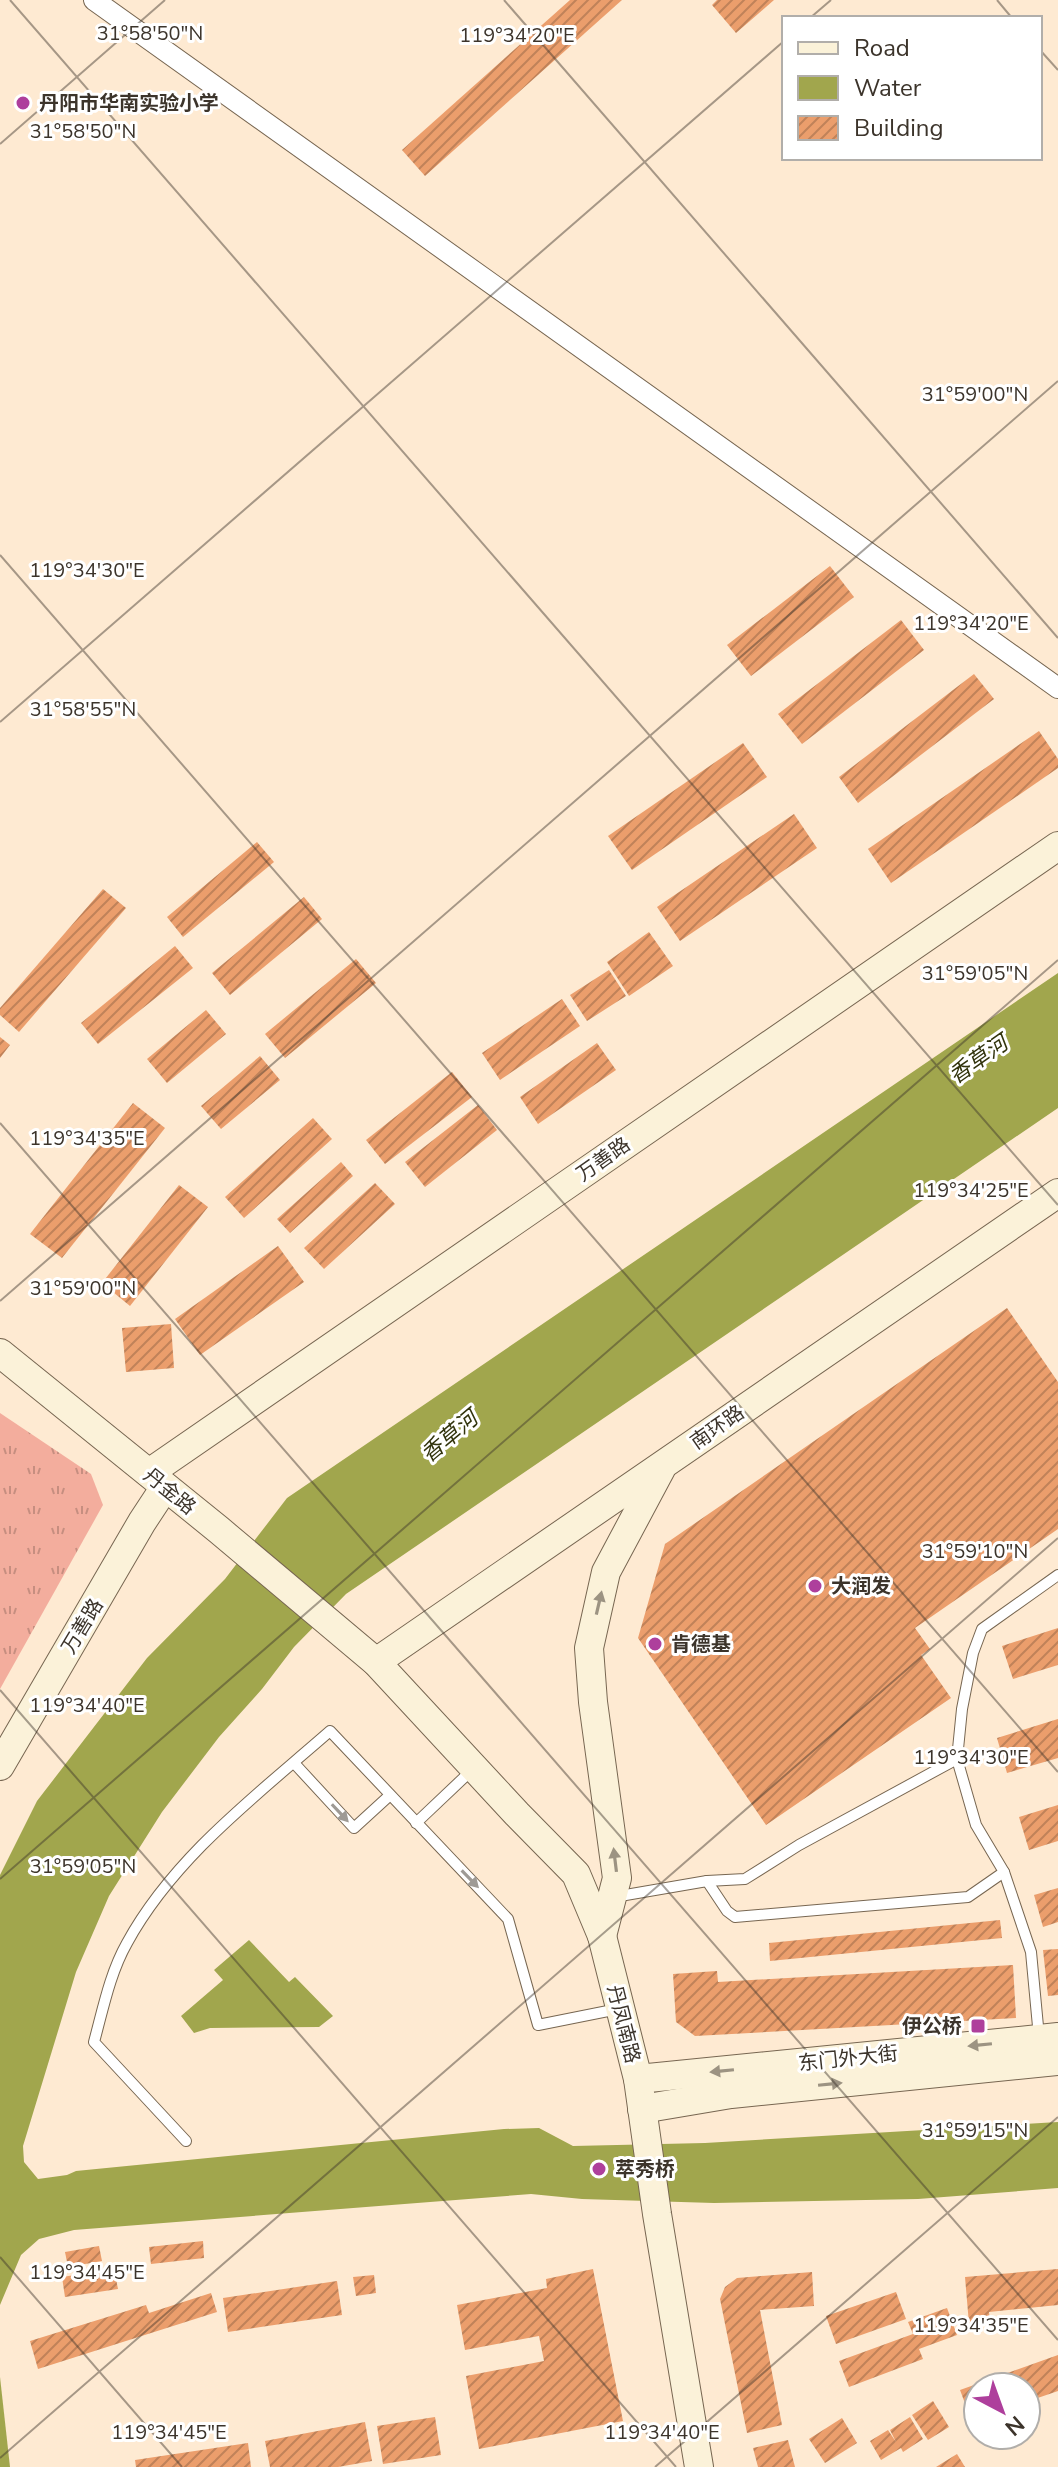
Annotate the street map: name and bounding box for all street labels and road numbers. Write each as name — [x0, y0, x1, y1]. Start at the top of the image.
street label: 万善路 — [571, 1131, 636, 1188]
street label: 南环路 — [685, 1399, 750, 1456]
street label: 丹金路 — [138, 1462, 201, 1521]
street label: 万善路 — [55, 1594, 109, 1659]
street label: 丹凤南路 — [601, 1982, 646, 2066]
street label: 东门外大街 — [797, 2040, 899, 2077]

